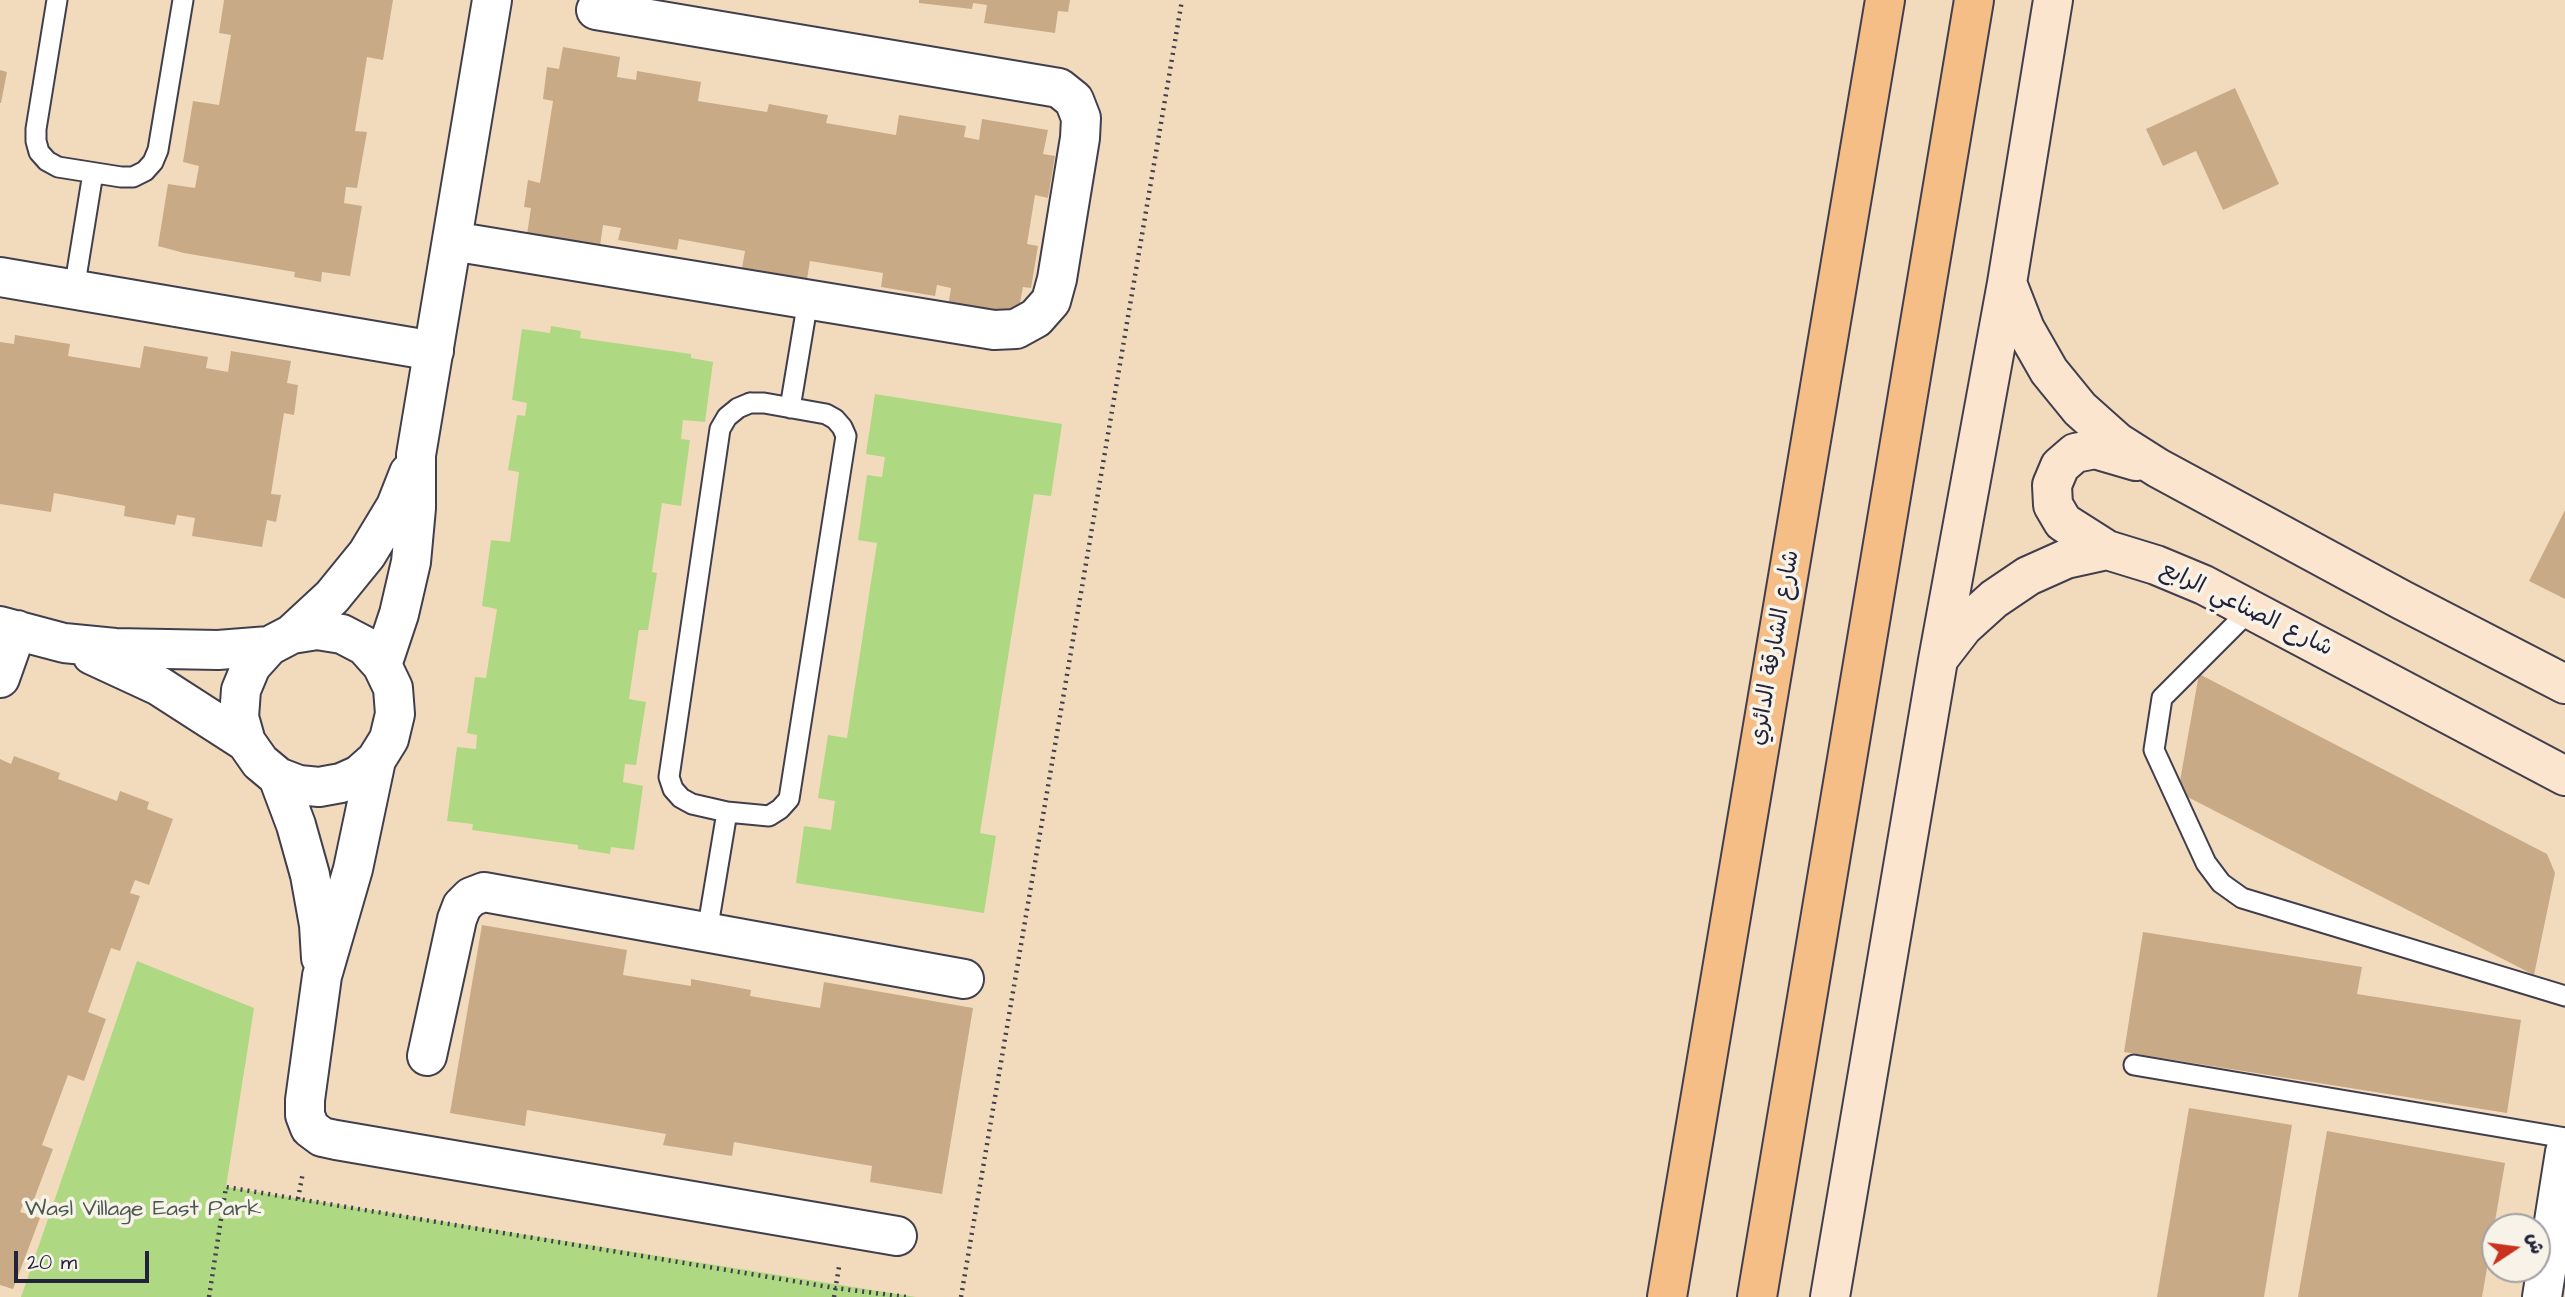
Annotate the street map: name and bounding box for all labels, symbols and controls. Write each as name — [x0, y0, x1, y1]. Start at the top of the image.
street label: شارع الشارقة الدائري — [1745, 548, 1807, 748]
street label: شارع الصناعي الرابع — [2155, 556, 2337, 664]
park label: Wasl Village East Park — [25, 1196, 261, 1224]
north arrow — [2481, 1213, 2551, 1283]
text: ش — [2519, 1230, 2551, 1257]
scale bar — [18, 1238, 152, 1282]
text: 20 m — [27, 1248, 77, 1277]

